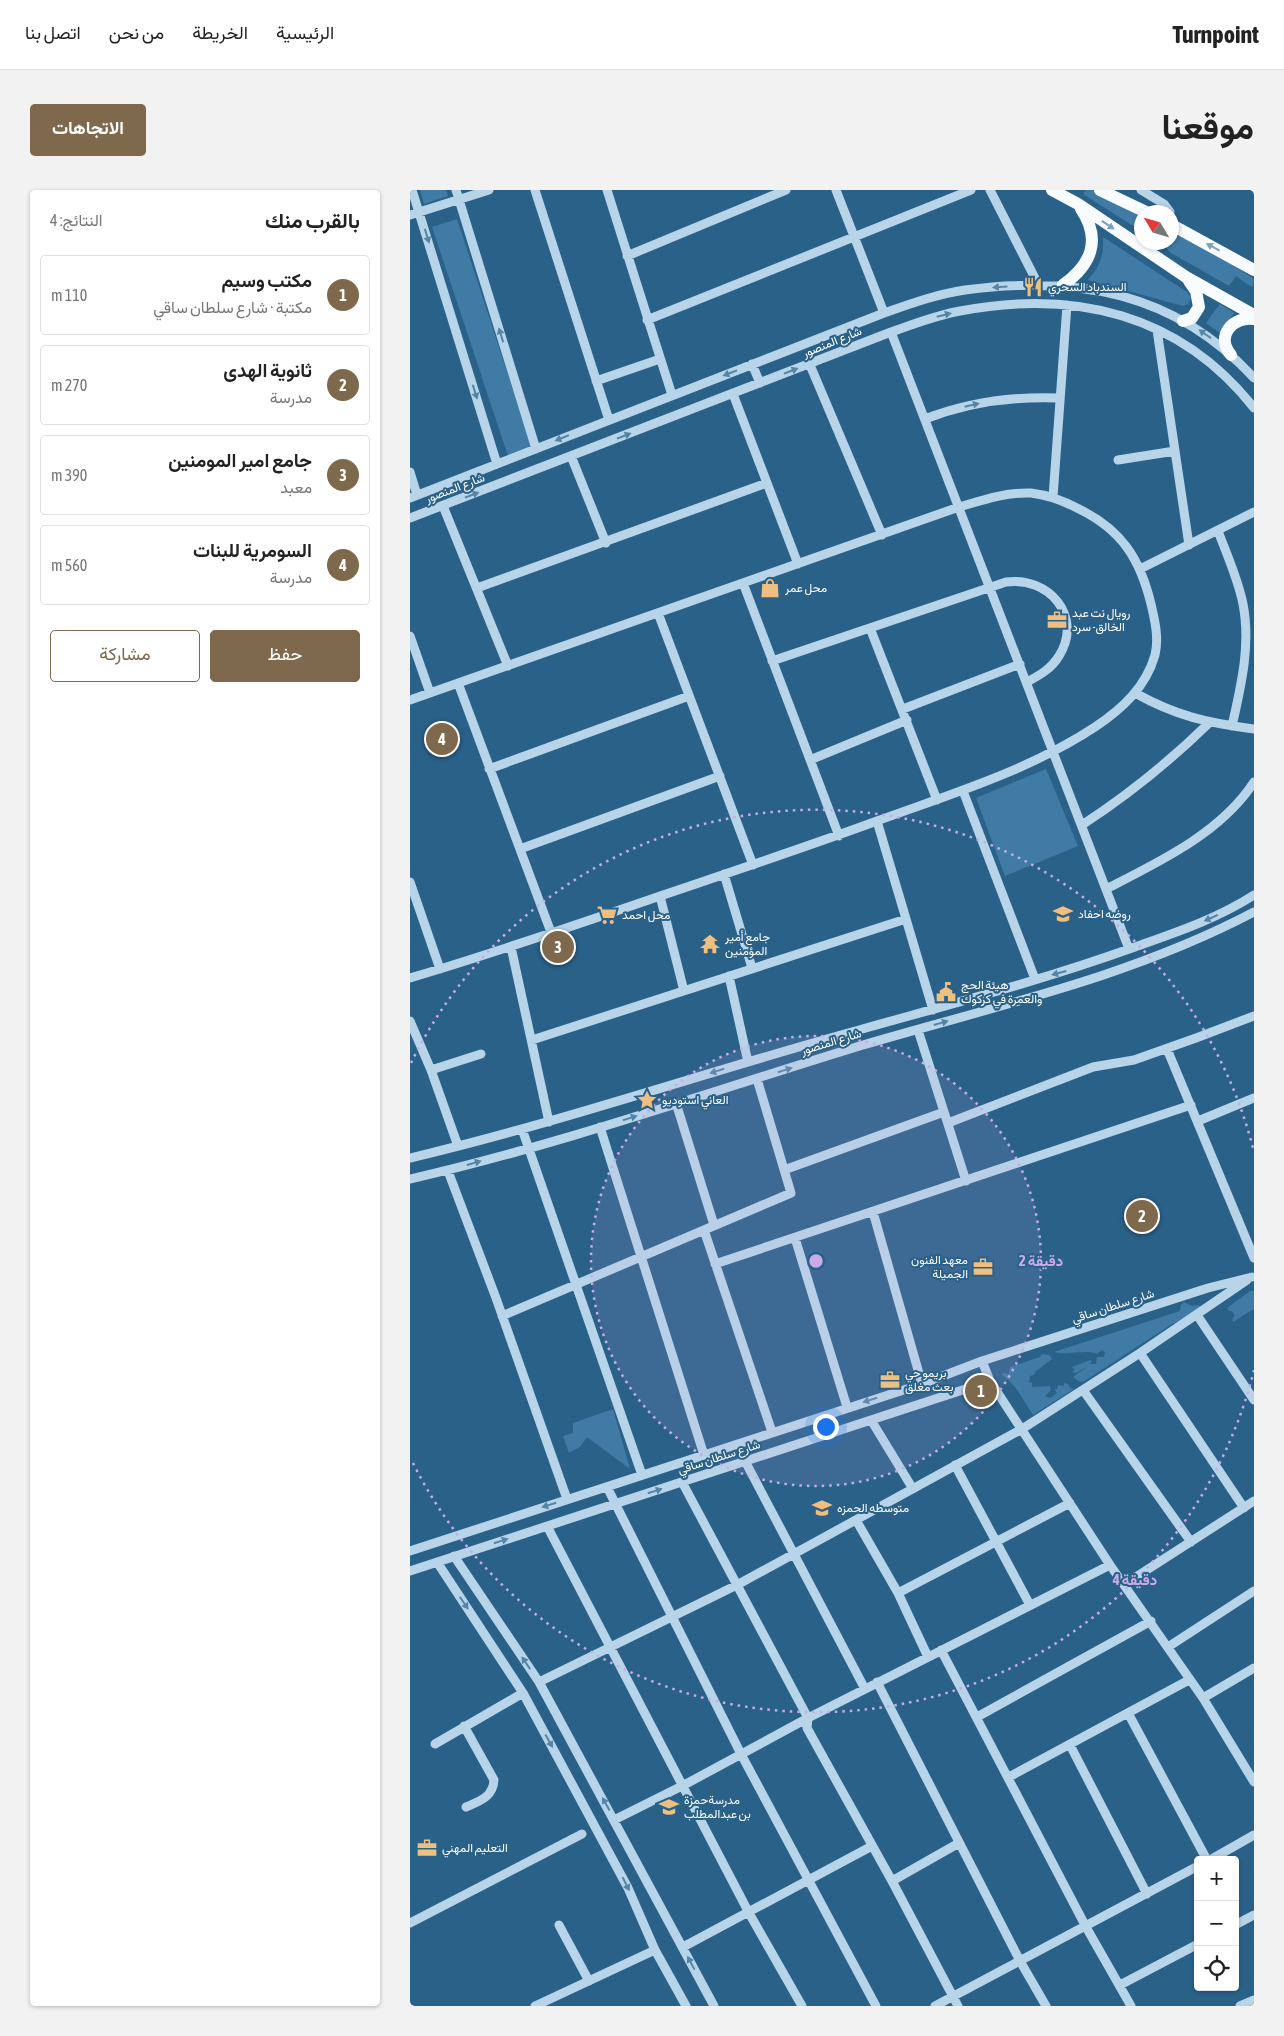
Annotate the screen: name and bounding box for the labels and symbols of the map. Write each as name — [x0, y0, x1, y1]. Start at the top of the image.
north arrow — [1134, 205, 1179, 250]
one-way arrow — [1102, 220, 1115, 230]
one-way arrow — [423, 229, 431, 244]
one-way arrow — [1205, 243, 1220, 251]
restaurant icon: السندباد السحري — [1022, 276, 1044, 298]
place label: السندباد السحري — [1048, 280, 1127, 297]
one-way arrow — [992, 284, 1008, 292]
one-way arrow — [936, 311, 951, 319]
street label: شارع المنصور — [799, 324, 864, 362]
one-way arrow — [497, 327, 505, 342]
one-way arrow — [1198, 329, 1212, 339]
one-way arrow — [784, 367, 799, 375]
one-way arrow — [722, 369, 737, 377]
one-way arrow — [472, 384, 479, 399]
one-way arrow — [964, 401, 979, 409]
one-way arrow — [616, 432, 631, 439]
one-way arrow — [555, 435, 569, 443]
street label: شارع المنصور — [422, 470, 488, 508]
one-way arrow — [465, 491, 480, 499]
shop icon: محل عمر — [759, 577, 781, 599]
place label: محل عمر — [784, 581, 827, 596]
place label: رويال نت عبد الخالق- سرد — [1072, 606, 1130, 635]
office icon: رويال نت عبد الخالق- سرد — [1046, 609, 1068, 631]
pin: 4 — [426, 720, 458, 758]
school or university icon: روضه احفاد — [1052, 903, 1074, 925]
supermarket icon: محل احمد — [596, 904, 618, 926]
place label: روضه احفاد — [1078, 907, 1131, 922]
place label: محل احمد — [622, 908, 670, 923]
one-way arrow — [1204, 914, 1218, 922]
pin: 3 — [542, 928, 574, 966]
place label: جامع أمير المؤمنين — [724, 930, 770, 959]
temple icon: جامع أمير المؤمنين — [699, 933, 721, 955]
one-way arrow — [1051, 969, 1066, 977]
place label: هيئة الحج والعمرة في كركوك — [961, 978, 1042, 1009]
public building icon: هيئة الحج والعمرة في كركوك — [935, 981, 957, 1003]
one-way arrow — [934, 1019, 949, 1027]
street label: شارع المنصور — [798, 1026, 864, 1060]
one-way arrow — [778, 1065, 793, 1073]
one-way arrow — [710, 1067, 725, 1075]
place icon: العاني استوديو — [636, 1089, 658, 1111]
place label: العاني استوديو — [662, 1093, 728, 1110]
one-way arrow — [623, 1113, 638, 1121]
one-way arrow — [467, 1159, 482, 1167]
pin: 2 — [1126, 1197, 1158, 1235]
centre of rings — [807, 1252, 825, 1270]
text: 2 دقيقة — [1019, 1252, 1063, 1270]
place label: معهد الفنون الجميلة — [911, 1253, 968, 1281]
office icon: معهد الفنون الجميلة — [972, 1256, 994, 1278]
street label: شارع سلطان ساقي — [1070, 1286, 1157, 1329]
place label: بريمو حي بعث مغلق — [905, 1366, 954, 1395]
office icon: بريمو حي بعث مغلق — [879, 1369, 901, 1391]
pin: 1 — [965, 1372, 997, 1410]
one-way arrow — [863, 1397, 878, 1405]
your location — [813, 1414, 839, 1440]
street label: شارع سلطان ساقي — [676, 1437, 763, 1480]
one-way arrow — [648, 1486, 663, 1494]
school or university icon: متوسطه الحمزه — [811, 1497, 833, 1519]
place label: متوسطه الحمزه — [837, 1501, 909, 1516]
one-way arrow — [542, 1502, 557, 1510]
one-way arrow — [493, 1537, 508, 1544]
text: 4 دقيقة — [1112, 1571, 1157, 1589]
one-way arrow — [459, 1596, 468, 1610]
one-way arrow — [521, 1656, 531, 1670]
one-way arrow — [545, 1734, 553, 1748]
place label: مدرسةحمزة بن عبدالمطلب — [684, 1793, 751, 1822]
school or university icon: مدرسةحمزة بن عبدالمطلب — [658, 1796, 680, 1818]
one-way arrow — [602, 1797, 610, 1812]
office icon: التعليم المهني — [416, 1837, 438, 1859]
place label: التعليم المهني — [442, 1841, 508, 1858]
one-way arrow — [622, 1877, 630, 1891]
one-way arrow — [687, 1956, 695, 1970]

